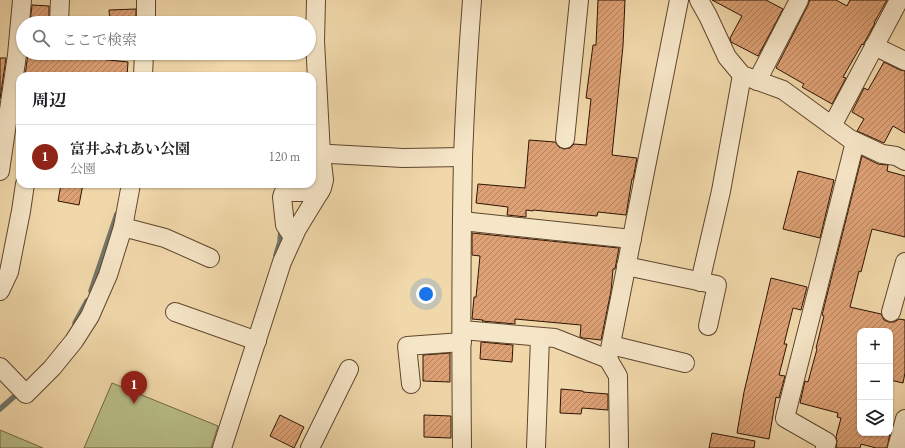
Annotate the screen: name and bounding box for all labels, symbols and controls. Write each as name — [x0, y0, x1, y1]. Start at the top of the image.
search box — [16, 16, 316, 60]
icon: search — [30, 27, 52, 49]
text: ここで検索 — [62, 30, 137, 49]
text: 周辺 — [32, 89, 66, 111]
text: 富井ふれあい公園 — [70, 139, 190, 158]
text: 1 — [42, 148, 48, 165]
text: 120 m — [269, 148, 300, 165]
text: 公園 — [70, 160, 96, 177]
your location — [416, 284, 436, 304]
map controls — [857, 328, 893, 436]
button: + — [857, 328, 893, 364]
button: − — [857, 364, 893, 400]
pin: 1 — [121, 371, 147, 404]
button: layers — [857, 400, 893, 436]

